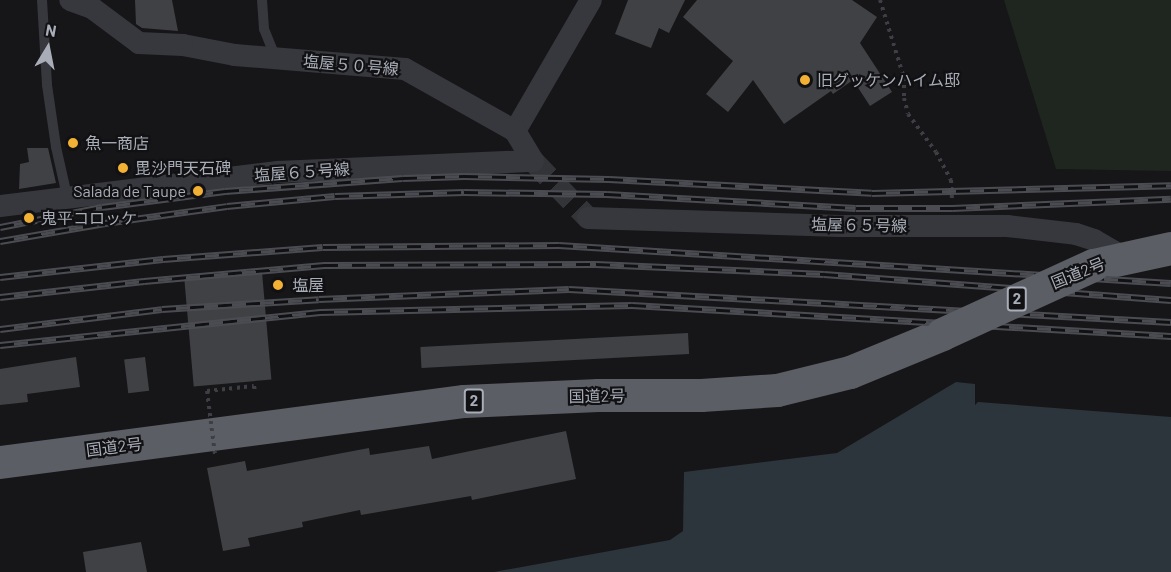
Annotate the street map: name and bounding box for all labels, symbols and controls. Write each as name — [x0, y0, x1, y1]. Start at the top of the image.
north arrow — [18, 18, 78, 78]
text: N — [44, 20, 58, 40]
street label: 塩屋５０号線 — [302, 51, 400, 79]
place label: 旧グッケンハイム邸 — [817, 70, 961, 90]
marker: 旧グッケンハイム邸 — [798, 73, 812, 87]
place label: 魚一商店 — [85, 133, 149, 153]
marker: 魚一商店 — [66, 136, 80, 150]
place label: 毘沙門天石碑 — [135, 158, 231, 178]
street label: 塩屋６５号線 — [253, 159, 351, 185]
marker: 毘沙門天石碑 — [116, 161, 130, 175]
place label: Salada de Taupe — [73, 181, 186, 201]
marker: Salada de Taupe — [191, 184, 205, 198]
place label: 鬼平コロッケ — [41, 208, 137, 228]
marker: 鬼平コロッケ — [22, 211, 36, 225]
street label: 塩屋６５号線 — [811, 215, 907, 235]
street label: 国道2号 — [1048, 254, 1108, 292]
place label: 塩屋 — [292, 275, 324, 295]
marker: 塩屋 — [269, 276, 287, 294]
road number: 2 — [1006, 287, 1028, 311]
street label: 国道2号 — [569, 386, 625, 406]
road number: 2 — [464, 389, 484, 413]
street label: 国道2号 — [85, 434, 143, 460]

